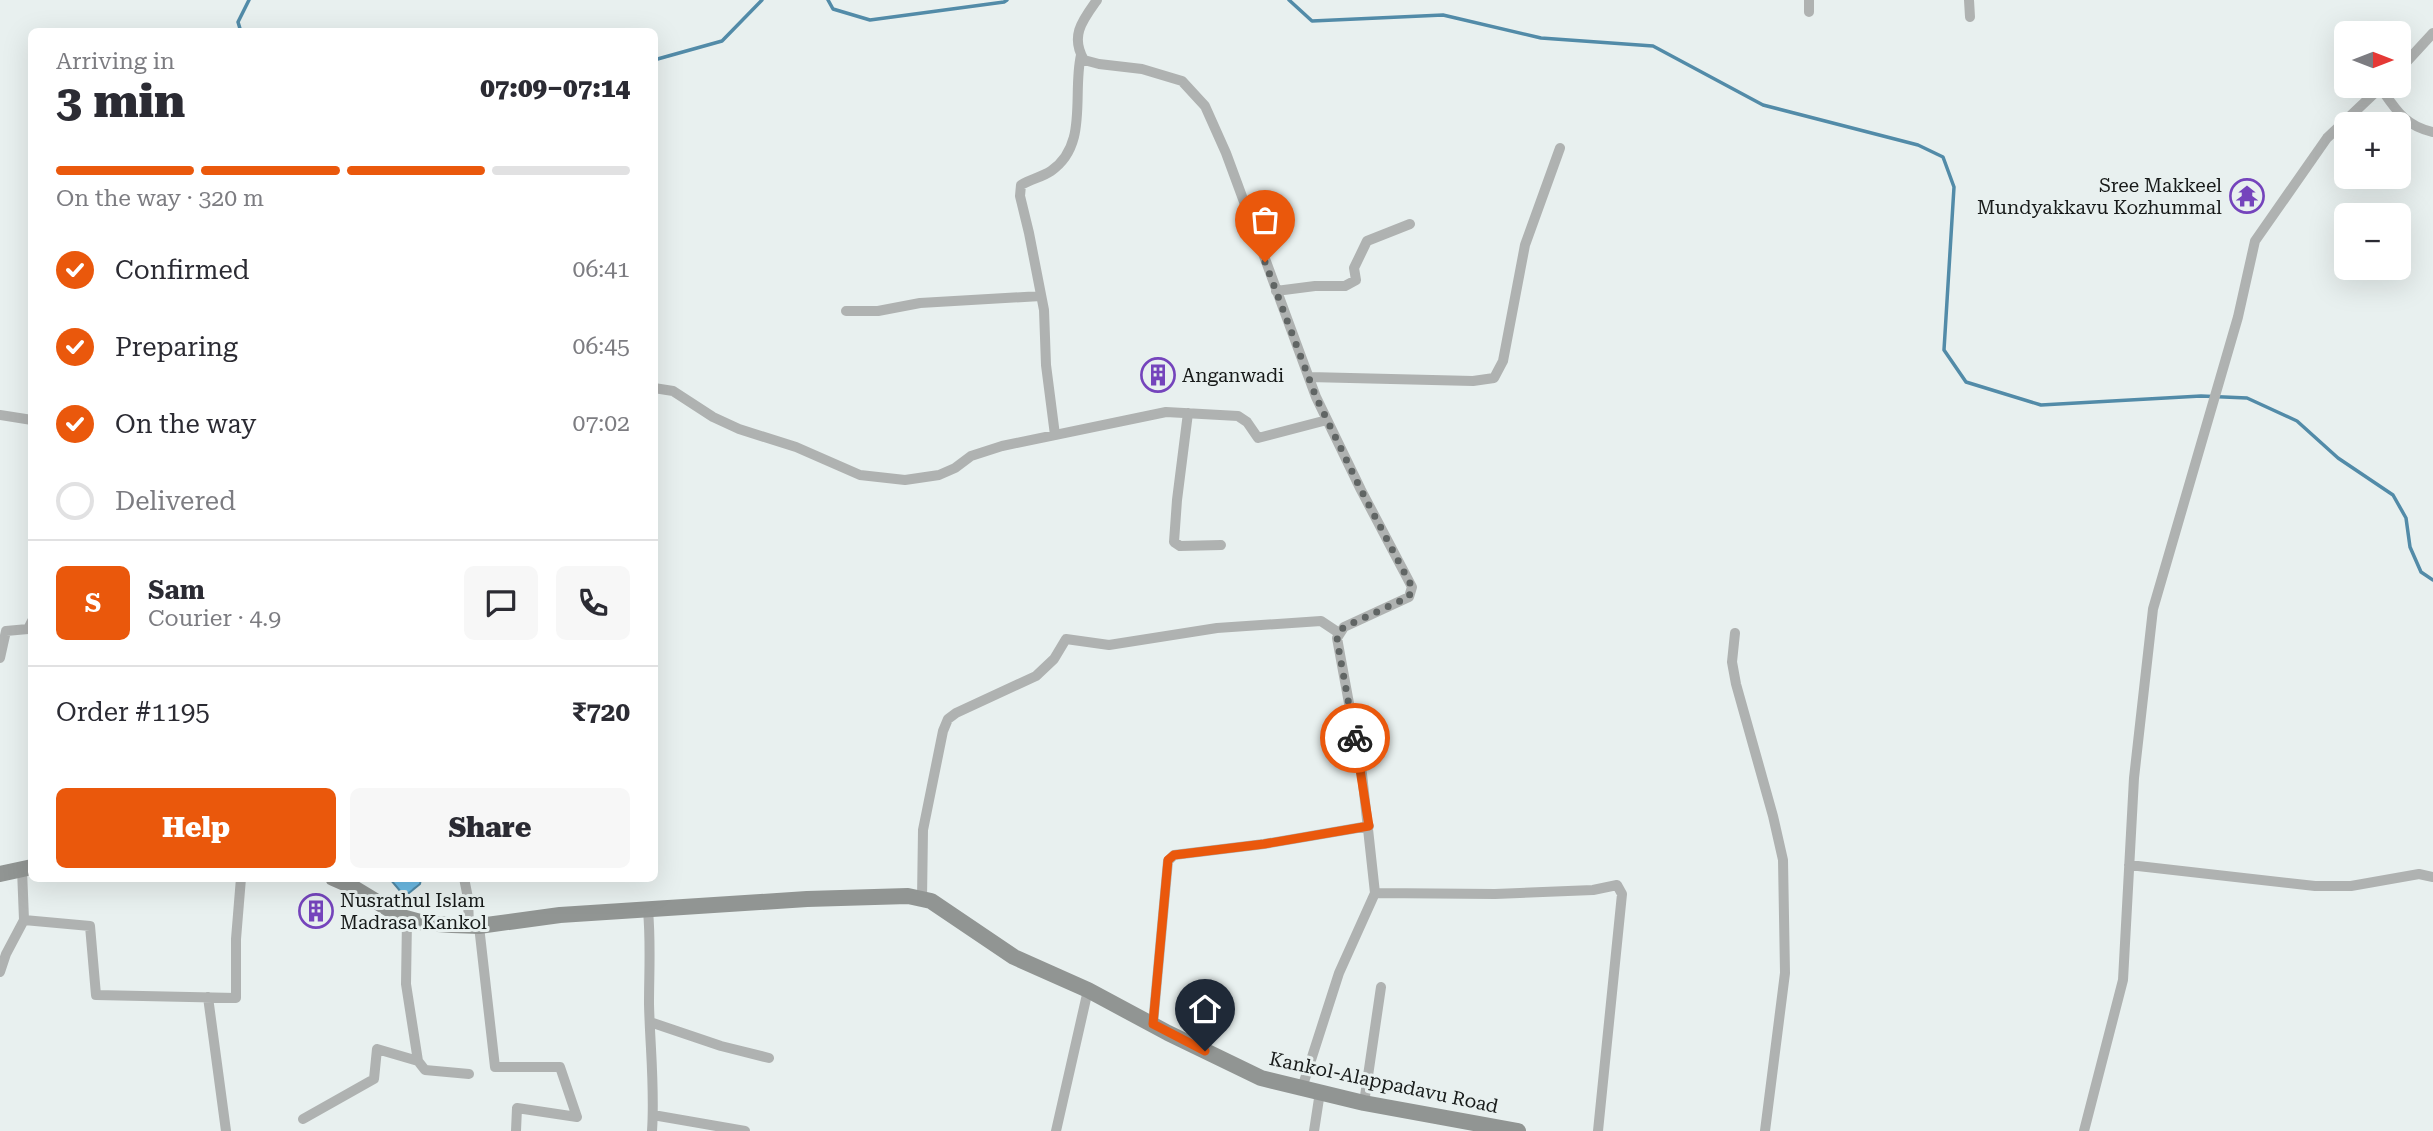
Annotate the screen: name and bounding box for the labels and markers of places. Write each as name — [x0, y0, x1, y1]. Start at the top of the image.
place label: Sree Makkeel Mundyakkavu Kozhummal — [1977, 174, 2222, 219]
temple icon: Sree Makkeel Mundyakkavu Kozhummal — [2228, 177, 2266, 215]
pin — [1235, 190, 1295, 262]
building icon: Anganwadi — [1139, 356, 1177, 394]
place label: Anganwadi — [1182, 364, 1284, 387]
place label: Nusrathul Islam Madrasa Kankol — [340, 889, 487, 934]
building icon: Nusrathul Islam Madrasa Kankol — [297, 892, 335, 930]
pin — [1175, 979, 1235, 1051]

